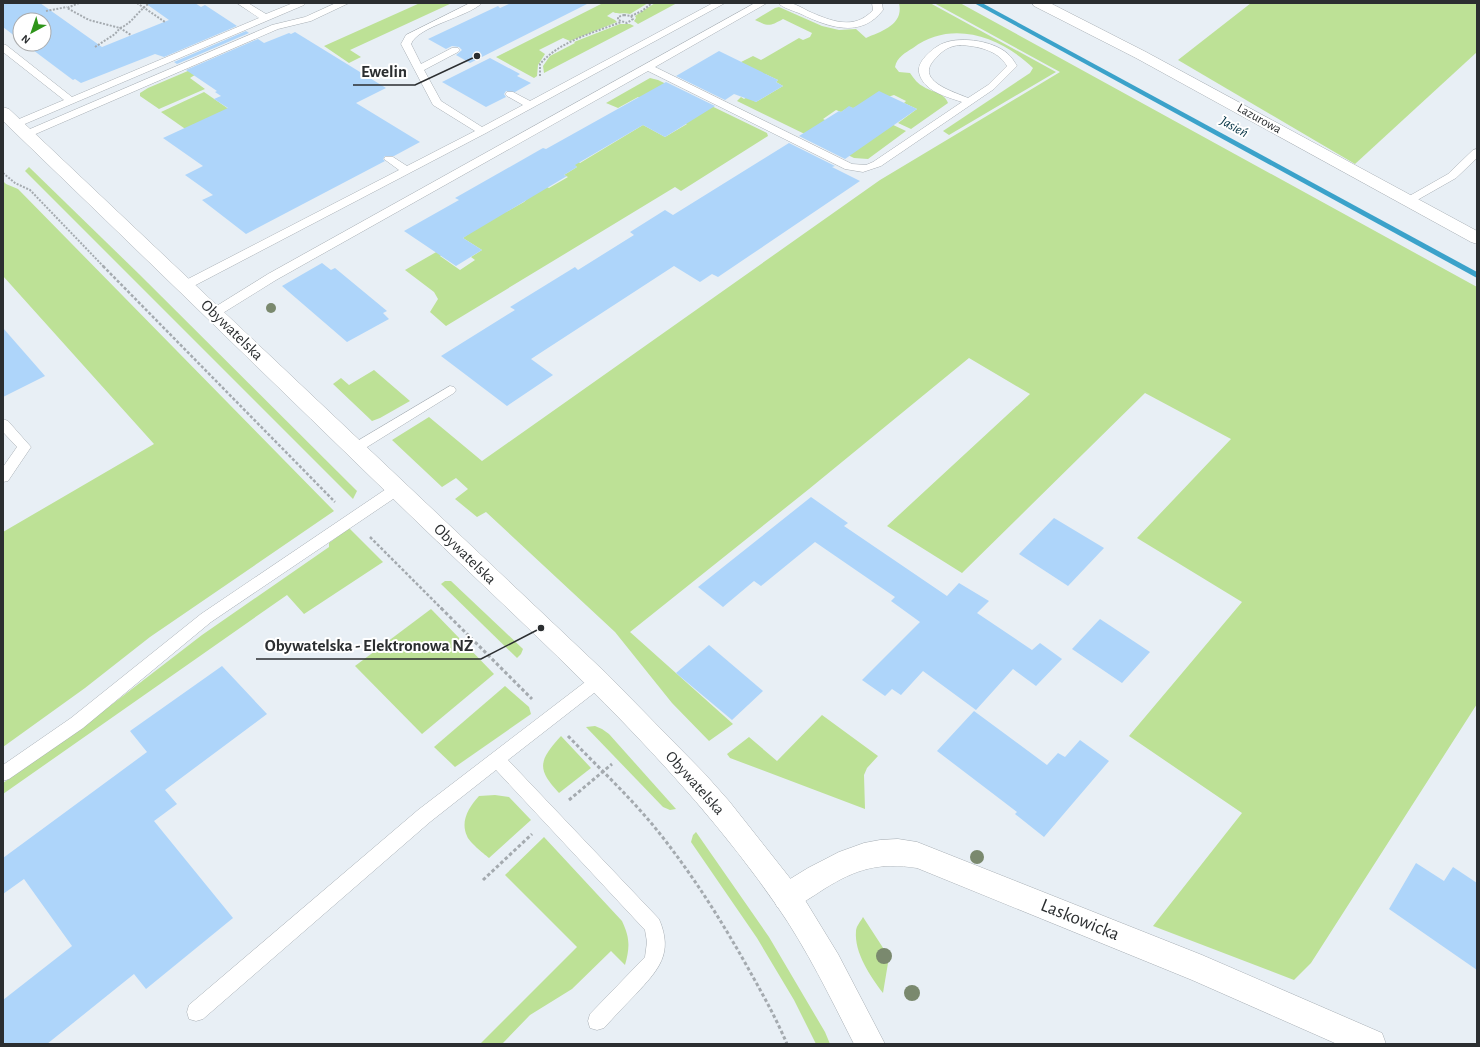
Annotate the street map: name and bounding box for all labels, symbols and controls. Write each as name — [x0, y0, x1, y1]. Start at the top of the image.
north arrow — [12, 12, 52, 52]
text: N — [19, 33, 32, 46]
callout: Ewelin — [353, 56, 415, 85]
text: Ewelin — [361, 63, 407, 80]
street label: Lazurowa — [1235, 102, 1283, 136]
water label: Jasień — [1217, 113, 1250, 140]
street label: Obywatelska — [197, 297, 266, 364]
street label: Obywatelska — [430, 521, 499, 588]
callout: Obywatelska - Elektronowa NŻ — [256, 630, 481, 659]
text: Obywatelska - Elektronowa NŻ — [265, 636, 473, 655]
street label: Obywatelska — [662, 748, 728, 819]
street label: Laskowicka — [1038, 896, 1122, 944]

